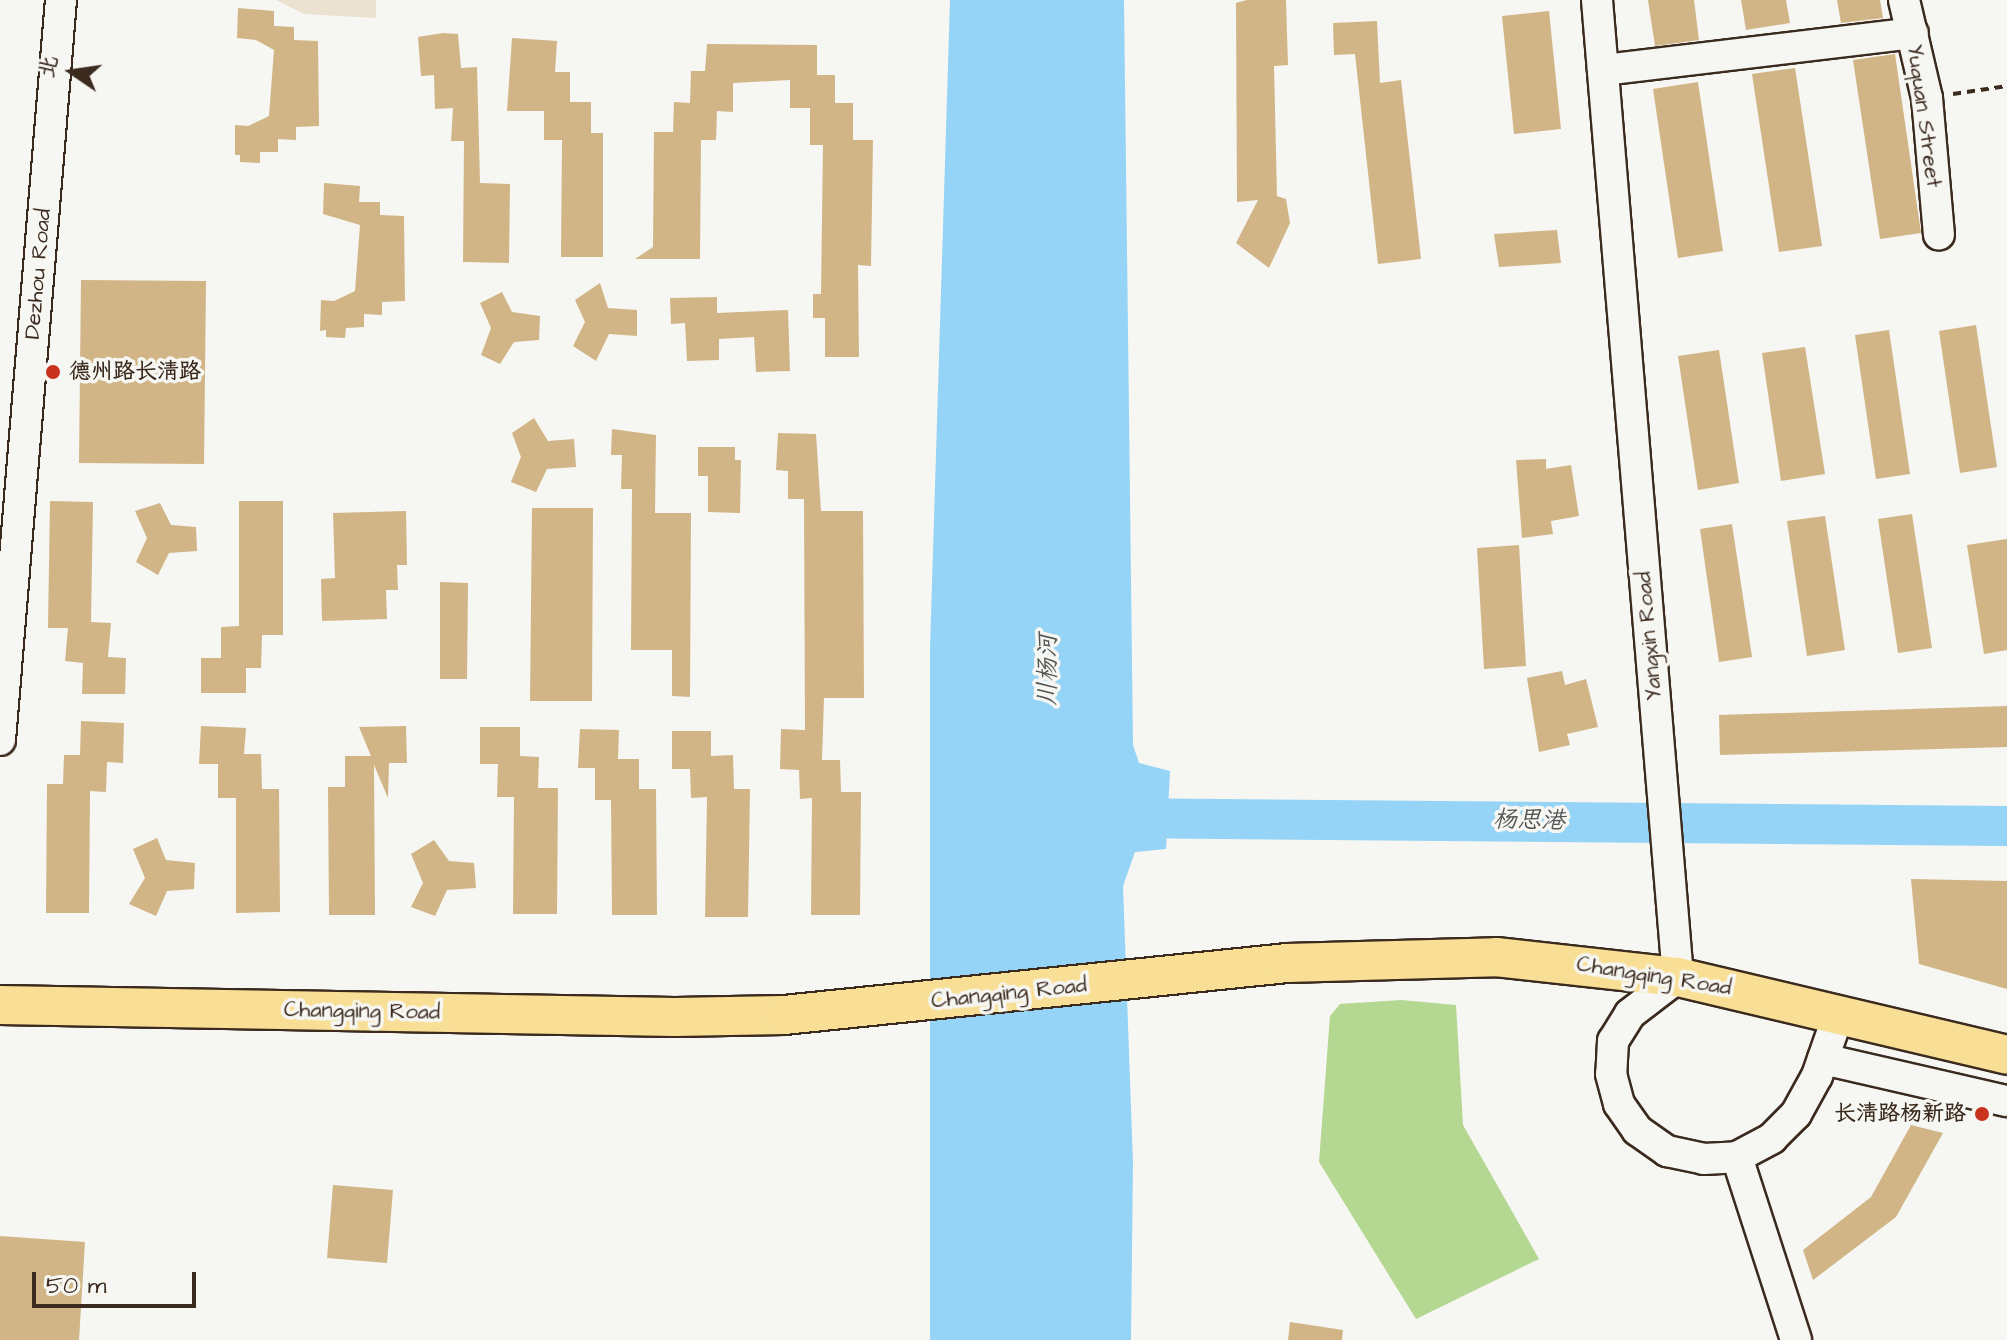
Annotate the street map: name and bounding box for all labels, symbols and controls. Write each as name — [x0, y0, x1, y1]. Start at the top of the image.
north arrow — [32, 32, 112, 112]
street label: Yuquan Street — [1901, 43, 1947, 189]
text: 北 — [31, 52, 66, 81]
street label: Dezhou Road — [19, 208, 57, 340]
place label: 德州路长清路 — [69, 359, 201, 385]
marker: 德州路长清路 — [44, 363, 62, 381]
street label: Yangxin Road — [1630, 570, 1668, 702]
water label: 川杨河 — [1035, 634, 1063, 706]
water label: 杨思港 — [1493, 806, 1565, 836]
street label: Changqing Road — [1575, 951, 1733, 1001]
street label: Changqing Road — [930, 972, 1088, 1014]
street label: Changqing Road — [284, 996, 440, 1026]
place label: 长清路杨新路 — [1834, 1101, 1966, 1127]
marker: 长清路杨新路 — [1973, 1105, 1991, 1123]
scale bar — [36, 1256, 200, 1306]
text: 50 m — [46, 1269, 106, 1303]

